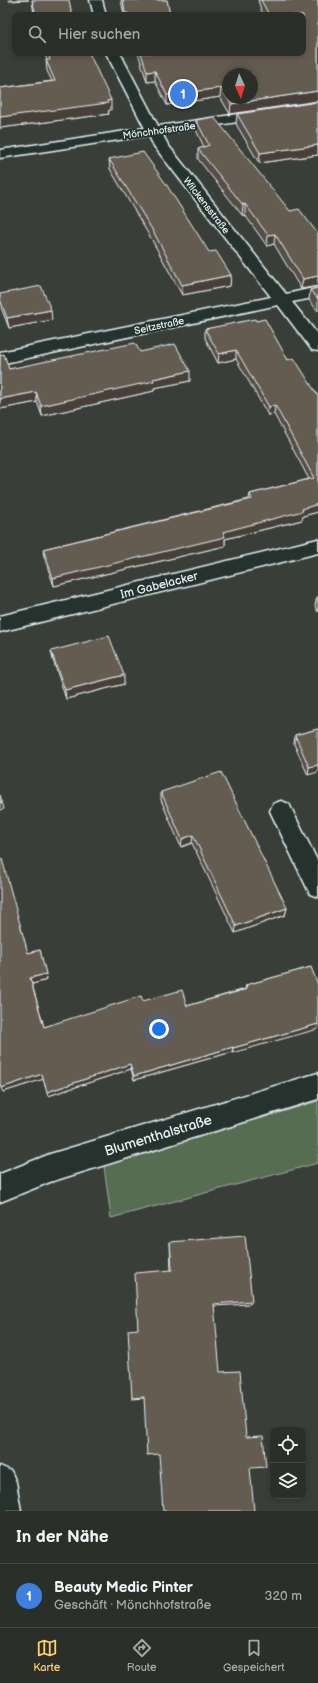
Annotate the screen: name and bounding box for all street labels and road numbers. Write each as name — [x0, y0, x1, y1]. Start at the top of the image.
street label: Mönchhofstraße — [122, 120, 196, 142]
street label: Wilckensstraße — [180, 175, 232, 236]
street label: Seitzstraße — [133, 315, 185, 337]
street label: Im Gabelacker — [119, 568, 200, 602]
street label: Blumenthalstraße — [102, 1111, 214, 1160]

